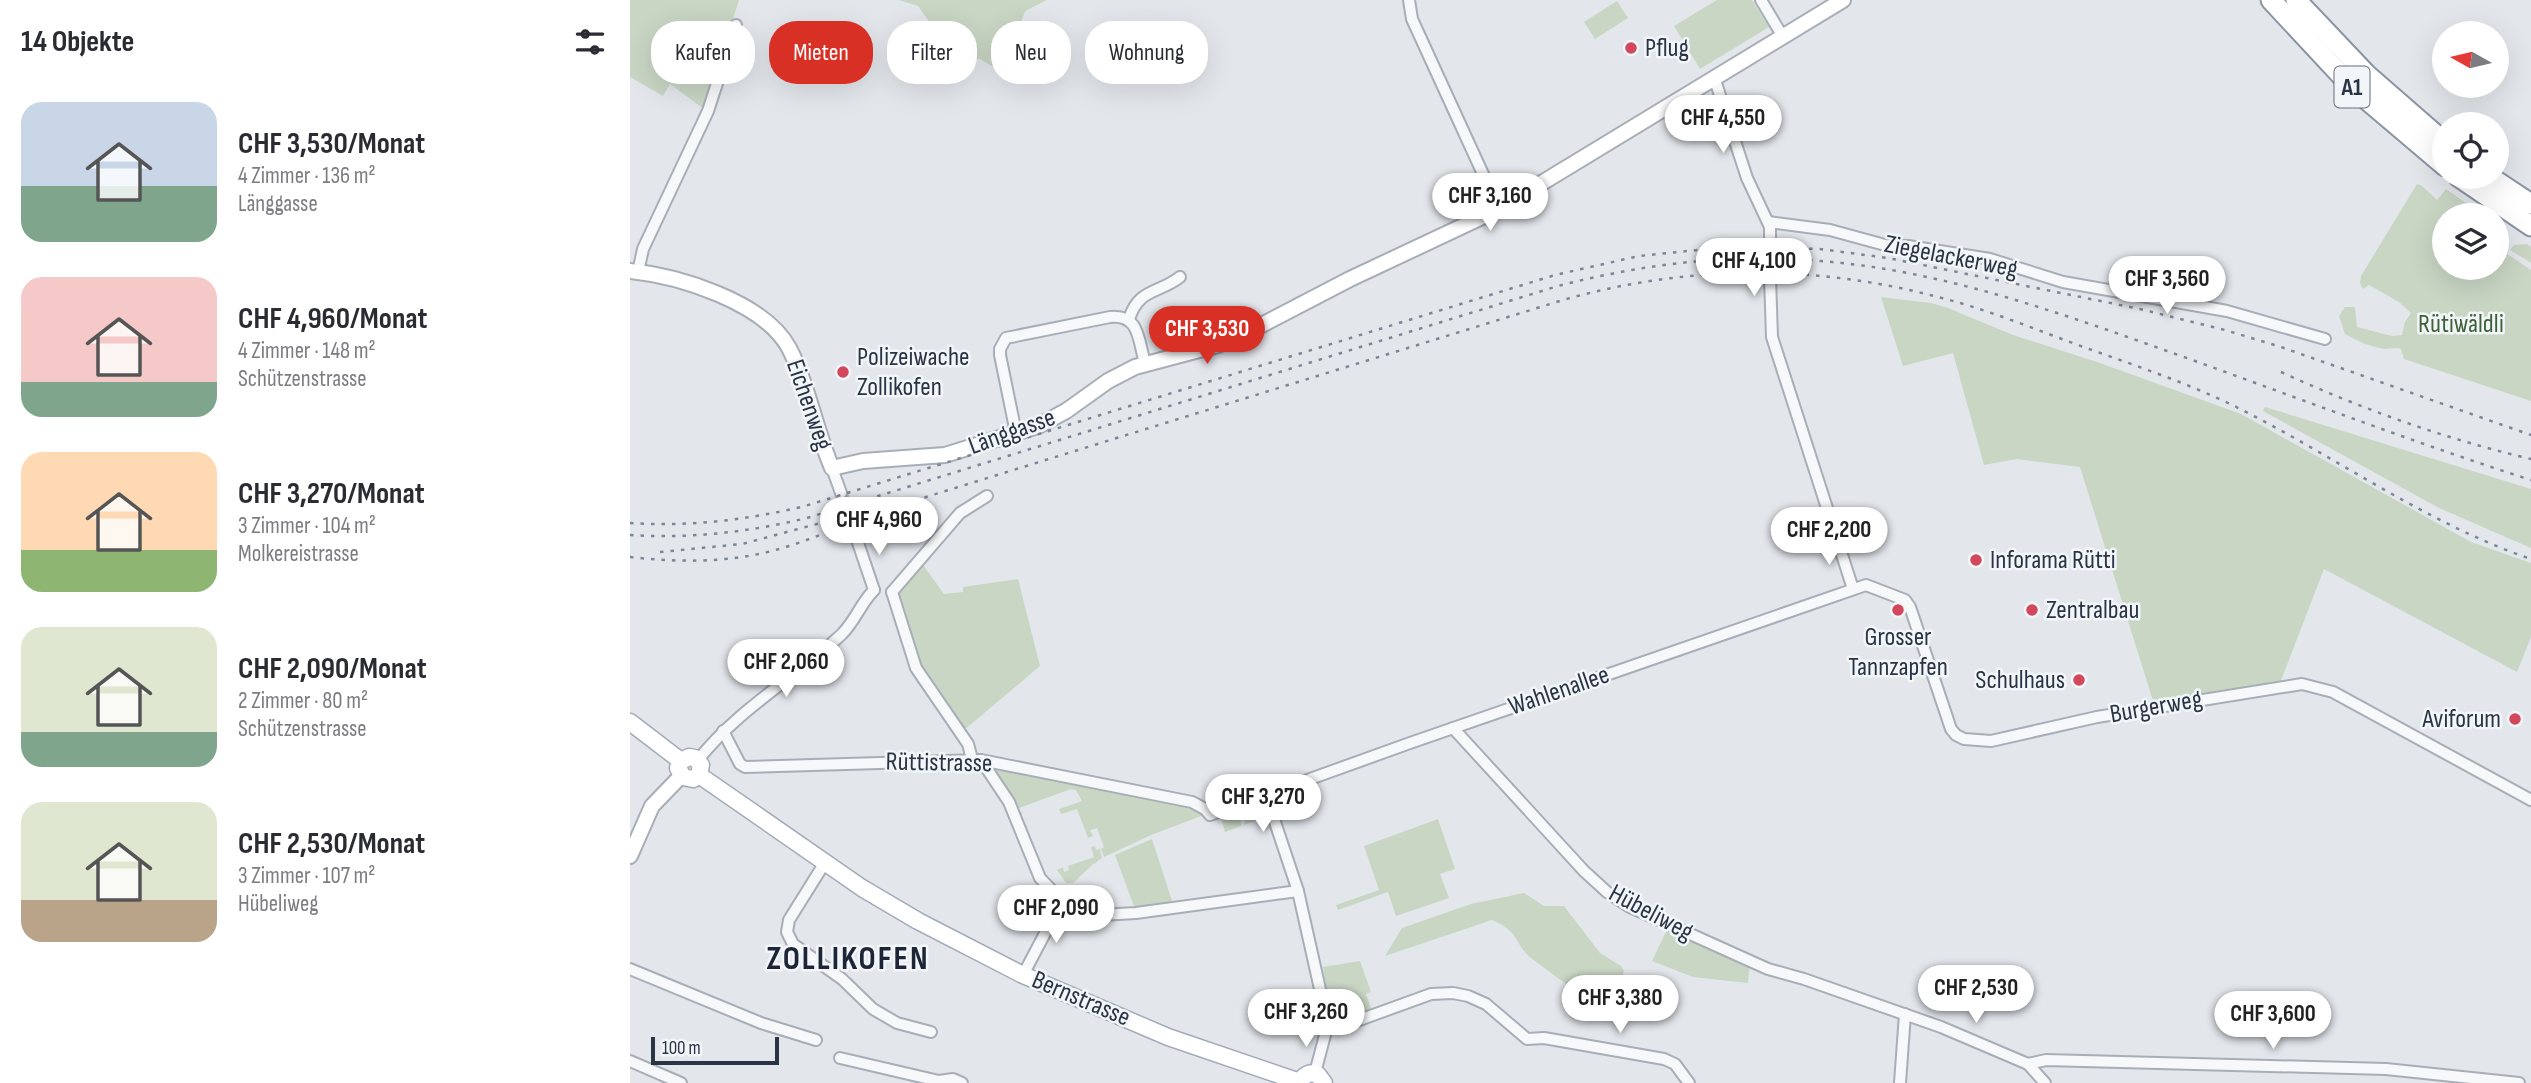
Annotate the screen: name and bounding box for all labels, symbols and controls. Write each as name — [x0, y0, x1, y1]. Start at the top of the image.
chip: Kaufen — [651, 21, 755, 84]
chip: Mieten — [769, 21, 873, 84]
chip: Filter — [887, 21, 977, 84]
chip: Neu — [991, 21, 1071, 84]
chip: Wohnung — [1085, 21, 1208, 84]
north arrow — [2432, 21, 2510, 98]
map controls — [2432, 21, 2509, 280]
icon: filters — [571, 23, 609, 61]
text: 14 Objekte — [21, 24, 134, 60]
place label: Pflug — [1645, 33, 1689, 64]
marker: Pflug — [1623, 40, 1639, 56]
road number: A1 — [2334, 66, 2370, 108]
pin: CHF 4,550 — [1643, 96, 1803, 155]
text: CHF 4,550 — [1681, 104, 1765, 132]
button: locate — [2432, 112, 2509, 189]
text: CHF 3,530/Monat — [238, 126, 425, 162]
icon: home — [77, 130, 161, 214]
text: 4 Zimmer · 136 m² — [238, 162, 376, 190]
pin: CHF 3,160 — [1410, 174, 1570, 233]
text: CHF 3,160 — [1448, 182, 1532, 210]
text: Länggasse — [238, 190, 318, 218]
button: layers — [2432, 203, 2509, 280]
street label: Ziegelackerweg — [1882, 229, 2020, 285]
pin: CHF 4,100 — [1674, 238, 1834, 298]
text: CHF 4,100 — [1712, 247, 1796, 275]
pin: CHF 3,560 — [2087, 256, 2247, 316]
text: CHF 3,560 — [2125, 265, 2209, 293]
text: CHF 4,960/Monat — [238, 301, 427, 337]
icon: home — [77, 305, 161, 389]
pin: CHF 3,530 — [1127, 306, 1287, 366]
park label: Rütiwäldli — [2418, 309, 2504, 340]
text: CHF 3,530 — [1165, 315, 1249, 343]
text: 4 Zimmer · 148 m² — [238, 337, 376, 365]
place label: Polizeiwache Zollikofen — [857, 342, 969, 403]
street label: Eichenweg — [779, 356, 839, 454]
marker: Polizeiwache Zollikofen — [835, 364, 851, 380]
text: Schützenstrasse — [238, 365, 367, 393]
street label: Länggasse — [964, 402, 1060, 462]
text: CHF 3,270/Monat — [238, 476, 425, 512]
icon: home — [77, 480, 161, 564]
pin: CHF 4,960 — [799, 498, 959, 557]
text: CHF 4,960 — [836, 506, 922, 534]
pin: CHF 2,200 — [1749, 508, 1909, 567]
text: 3 Zimmer · 104 m² — [238, 512, 376, 540]
text: CHF 2,200 — [1787, 516, 1871, 544]
text: Molkereistrasse — [238, 540, 359, 568]
place label: Inforama Rütti — [1990, 545, 2116, 576]
marker: Inforama Rütti — [1968, 552, 1984, 568]
place label: Zentralbau — [2046, 595, 2139, 626]
marker: Grosser Tannzapfen — [1890, 602, 1906, 618]
marker: Zentralbau — [2024, 602, 2040, 618]
place label: Grosser Tannzapfen — [1848, 622, 1948, 683]
pin: CHF 2,060 — [706, 640, 866, 699]
text: CHF 2,060 — [743, 648, 829, 676]
text: CHF 2,090/Monat — [238, 651, 427, 687]
icon: home — [77, 655, 161, 739]
street label: Wahlenallee — [1505, 659, 1613, 723]
place label: Schulhaus — [1975, 665, 2065, 696]
marker: Schulhaus — [2071, 672, 2087, 688]
street label: Burgerweg — [2107, 684, 2205, 730]
text: 2 Zimmer · 80 m² — [238, 687, 368, 715]
place label: Aviforum — [2422, 704, 2501, 735]
marker: Aviforum — [2507, 711, 2523, 727]
text: Schützenstrasse — [238, 715, 367, 743]
street label: Rüttistrasse — [885, 747, 993, 779]
pin: CHF 3,270 — [1183, 774, 1343, 834]
text: CHF 3,270 — [1221, 783, 1305, 811]
text: CHF 2,530/Monat — [238, 826, 425, 862]
icon: home — [77, 830, 161, 914]
text: 3 Zimmer · 107 m² — [238, 862, 375, 890]
street label: Hübeliweg — [1604, 878, 1698, 948]
pin: CHF 2,090 — [976, 886, 1136, 945]
text: Hübeliweg — [238, 890, 318, 918]
text: CHF 2,090 — [1013, 894, 1099, 922]
district label: ZOLLIKOFEN — [767, 939, 930, 979]
street label: Bernstrasse — [1027, 964, 1135, 1034]
pin: CHF 2,530 — [1896, 965, 2056, 1025]
text: CHF 2,530 — [1934, 974, 2018, 1002]
pin: CHF 3,380 — [1540, 976, 1700, 1035]
text: CHF 3,380 — [1578, 984, 1662, 1012]
pin: CHF 3,260 — [1226, 990, 1386, 1049]
pin: CHF 3,600 — [2193, 992, 2353, 1051]
text: CHF 3,260 — [1264, 998, 1348, 1026]
text: CHF 3,600 — [2230, 1000, 2316, 1028]
scale bar — [651, 1034, 779, 1066]
text: 100 m — [662, 1037, 701, 1060]

